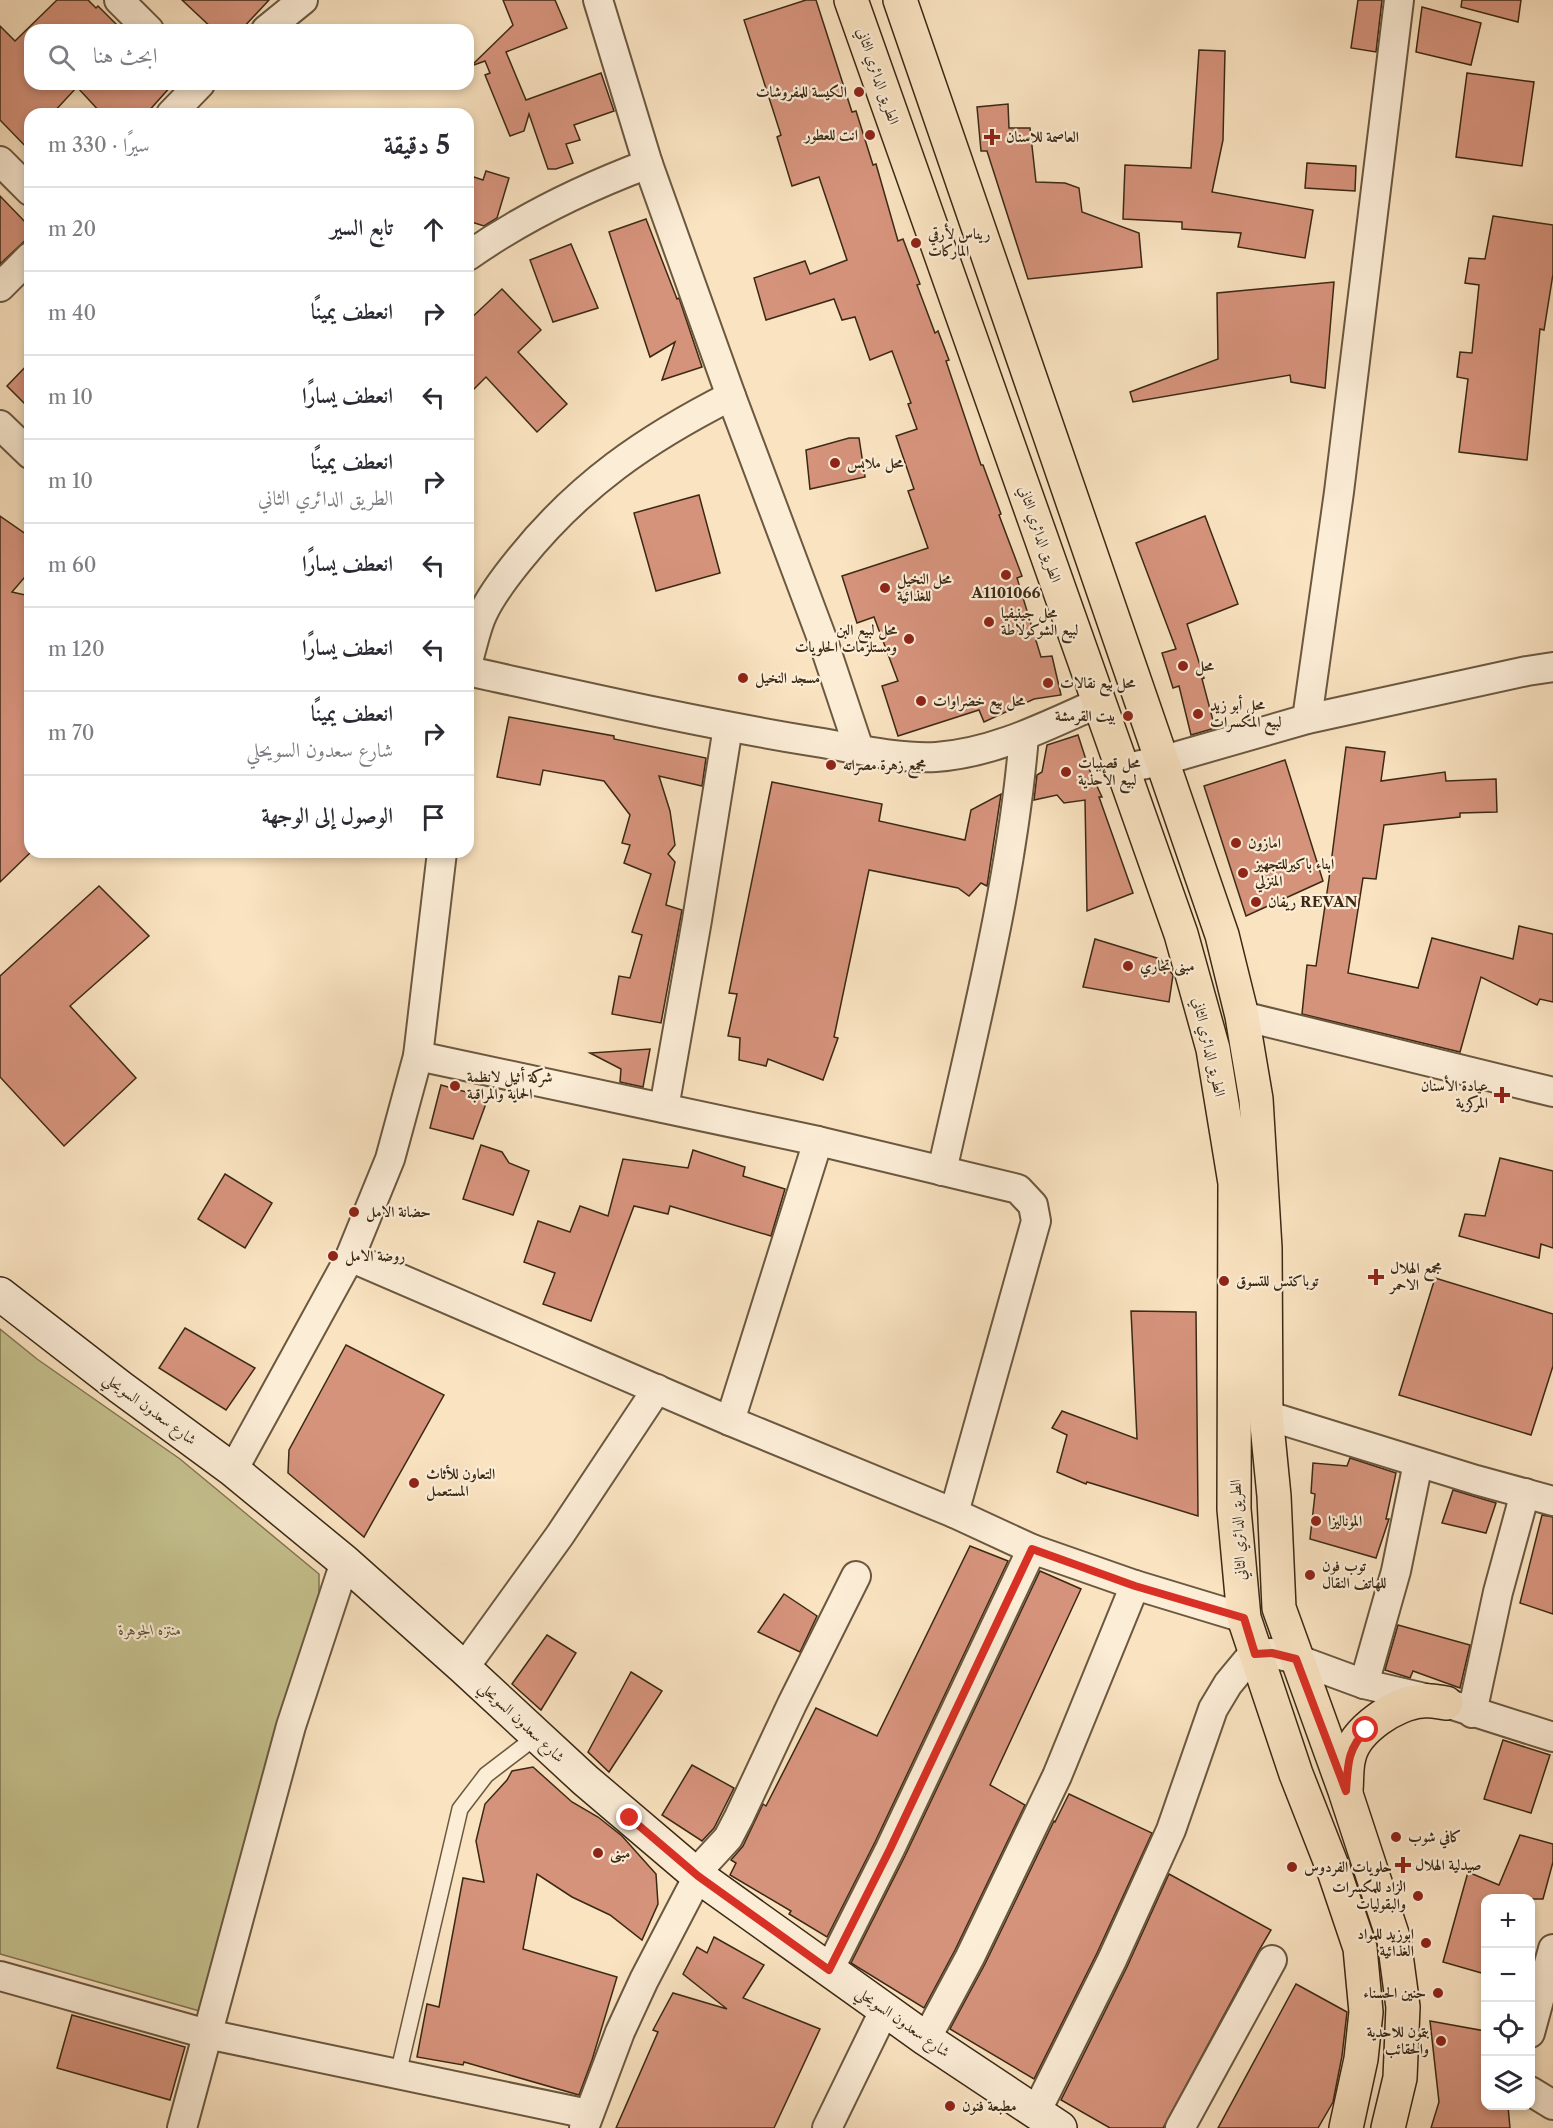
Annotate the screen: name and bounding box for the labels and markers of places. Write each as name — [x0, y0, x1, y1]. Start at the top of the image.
place label: الكيسة للمفروشات — [756, 82, 847, 102]
marker: الكيسة للمفروشات — [852, 85, 866, 99]
place label: انت للعطور — [803, 125, 858, 144]
place label: العاصمة للاسنان — [1006, 127, 1079, 146]
marker: انت للعطور — [863, 128, 877, 142]
marker: العاصمة للاسنان — [983, 128, 1001, 146]
place label: ريناس لأرقي الماركات — [927, 223, 991, 260]
marker: ريناس لأرقي الماركات — [909, 236, 923, 250]
place label: محل ملابس — [847, 453, 904, 474]
marker: محل ملابس — [828, 456, 842, 470]
marker: A1101066 — [999, 568, 1013, 582]
place label: محل النخيل للغذائية — [897, 569, 952, 605]
marker: محل النخيل للغذائية — [878, 581, 892, 595]
place label: A1101066 — [971, 583, 1040, 602]
place label: محل جينيفيا لبيع الشوكولاطة — [1001, 603, 1078, 644]
marker: محل جينيفيا لبيع الشوكولاطة — [982, 615, 996, 629]
place label: محل لبيع البن ومستلزمات الحلويات — [795, 620, 898, 657]
marker: محل لبيع البن ومستلزمات الحلويات — [902, 632, 916, 646]
place label: محل — [1195, 656, 1215, 677]
marker: محل — [1176, 659, 1190, 673]
place label: مسجد النخيل — [755, 668, 820, 689]
marker: مسجد النخيل — [736, 671, 750, 685]
place label: محل بيع نقالات — [1060, 673, 1136, 697]
marker: محل بيع نقالات — [1041, 676, 1055, 690]
place label: محل بيع خضراوات — [933, 691, 1026, 715]
marker: محل بيع خضراوات — [914, 694, 928, 708]
place label: محل أبو زيد لبيع المكسرات — [1210, 694, 1282, 736]
place label: بيت القرمشة — [1055, 706, 1116, 726]
marker: محل أبو زيد لبيع المكسرات — [1191, 707, 1205, 721]
marker: بيت القرمشة — [1121, 709, 1135, 723]
place label: محل قصيبات لبيع الأحذية — [1078, 753, 1141, 794]
place label: مجمع زهرة مصراته — [843, 755, 926, 779]
marker: مجمع زهرة مصراته — [824, 758, 838, 772]
marker: محل قصيبات لبيع الأحذية — [1059, 765, 1073, 779]
place label: امازون — [1248, 833, 1281, 852]
marker: امازون — [1229, 836, 1243, 850]
place label: ابناء باكيرللتجهيز المنزلي — [1253, 854, 1334, 893]
marker: ابناء باكيرللتجهيز المنزلي — [1236, 866, 1250, 880]
place label: ريفان REVAN — [1268, 892, 1358, 911]
marker: ريفان REVAN — [1249, 895, 1263, 909]
place label: مبنى تجاري — [1140, 956, 1195, 978]
marker: مبنى تجاري — [1121, 959, 1135, 973]
place label: شركة أثيل لانظمة الحماية والمراقبة — [467, 1066, 553, 1104]
place label: عيادة الأسنان المركزية — [1421, 1075, 1488, 1113]
marker: شركة أثيل لانظمة الحماية والمراقبة — [448, 1079, 462, 1093]
marker: عيادة الأسنان المركزية — [1493, 1086, 1511, 1104]
place label: حضانة الامل — [366, 1202, 431, 1223]
marker: حضانة الامل — [347, 1205, 361, 1219]
place label: روضة الامل — [345, 1246, 405, 1267]
marker: روضة الامل — [326, 1249, 340, 1263]
place label: مجمع الهلال الاحمر — [1388, 1258, 1442, 1295]
marker: مجمع الهلال الاحمر — [1367, 1268, 1385, 1286]
place label: توباكتس للتسوق — [1236, 1271, 1319, 1291]
marker: توباكتس للتسوق — [1217, 1274, 1231, 1288]
place label: التعاون للأثاث المستعمل — [426, 1464, 495, 1502]
marker: التعاون للأثاث المستعمل — [407, 1476, 421, 1490]
place label: الموناليزا — [1328, 1511, 1362, 1530]
marker: الموناليزا — [1309, 1514, 1323, 1528]
place label: توب فون للهاتف النقال — [1322, 1556, 1386, 1592]
marker: توب فون للهاتف النقال — [1303, 1568, 1317, 1582]
place label: كافي شوب — [1408, 1827, 1462, 1849]
marker: كافي شوب — [1389, 1830, 1403, 1844]
place label: مبنى — [610, 1843, 631, 1864]
marker: مبنى — [591, 1846, 605, 1860]
place label: صيدلية الهلال — [1415, 1855, 1482, 1874]
place label: حلويات الفردوس — [1304, 1857, 1392, 1877]
marker: صيدلية الهلال — [1396, 1858, 1410, 1872]
marker: حلويات الفردوس — [1285, 1860, 1299, 1874]
place label: الزاد للمكسرات والبقوليات — [1332, 1877, 1406, 1913]
marker: الزاد للمكسرات والبقوليات — [1411, 1889, 1425, 1903]
place label: ابوزيد للمواد الغذائية — [1357, 1924, 1414, 1960]
marker: ابوزيد للمواد الغذائية — [1419, 1936, 1433, 1950]
place label: حنين الحسناء — [1363, 1983, 1426, 2002]
marker: حنين الحسناء — [1431, 1986, 1445, 2000]
place label: بتمون للاحدية والحقائب — [1367, 2022, 1430, 2059]
marker: بتمون للاحدية والحقائب — [1434, 2034, 1448, 2048]
place label: مطبعة فنون — [962, 2096, 1017, 2115]
marker: مطبعة فنون — [943, 2099, 957, 2113]

